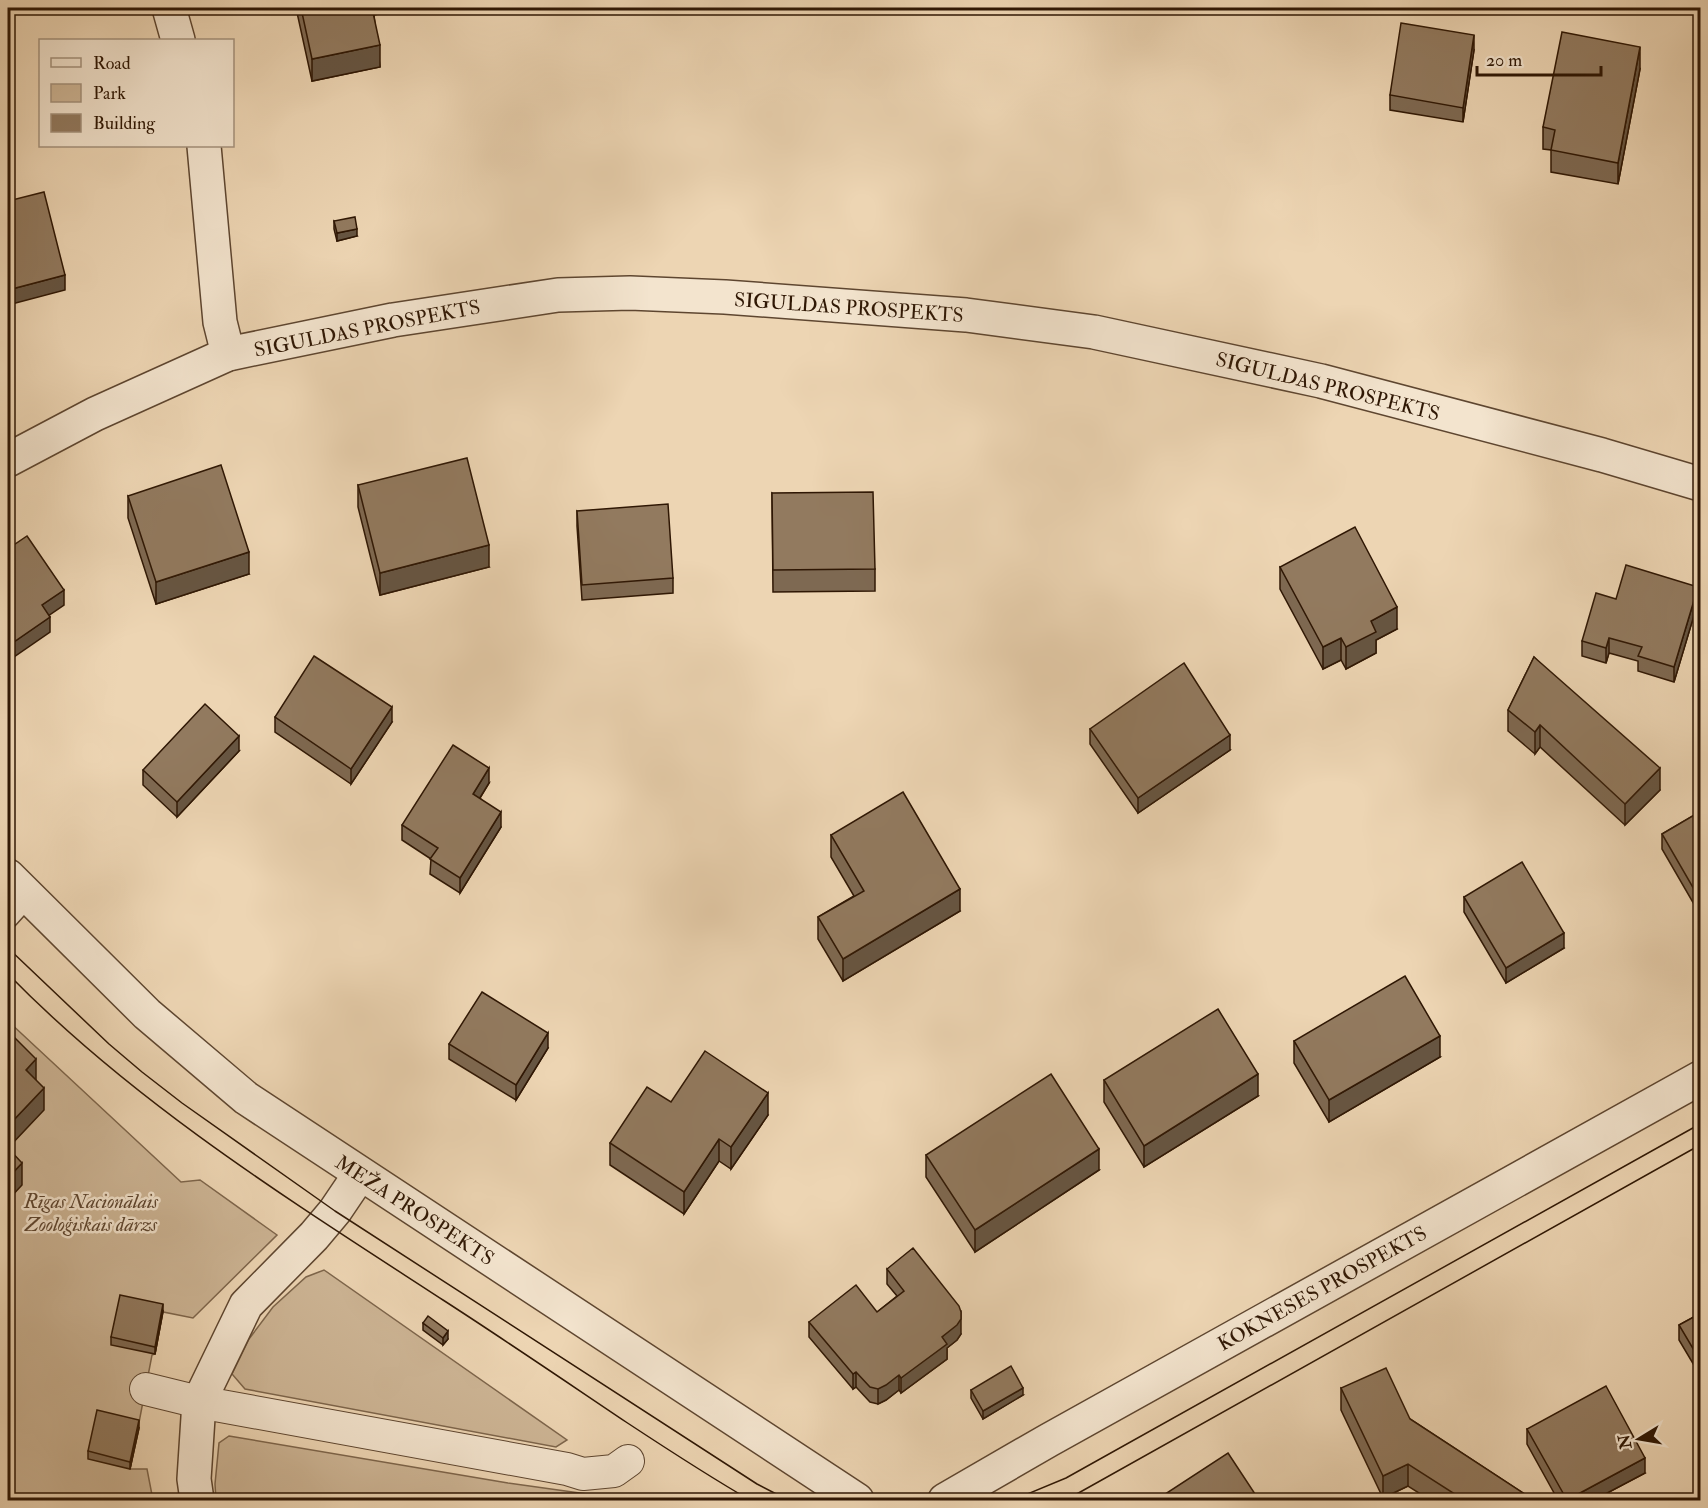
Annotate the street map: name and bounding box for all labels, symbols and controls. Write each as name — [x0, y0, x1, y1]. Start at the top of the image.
legend — [39, 39, 234, 147]
scale bar — [1477, 39, 1602, 77]
text: 20 m — [1486, 49, 1522, 72]
text: Road — [93, 52, 131, 75]
text: Park — [93, 82, 126, 105]
text: Building — [93, 112, 156, 135]
street label: SIGULDAS PROSPEKTS — [733, 287, 965, 328]
street label: SIGULDAS PROSPEKTS — [252, 294, 482, 363]
street label: SIGULDAS PROSPEKTS — [1213, 347, 1442, 426]
street label: MEŽA PROSPEKTS — [331, 1149, 499, 1271]
park label: Rīgas Nacionālais Zooloģiskais dārzs — [23, 1189, 158, 1237]
street label: KOKNESES PROSPEKTS — [1213, 1220, 1431, 1356]
north arrow — [1609, 1409, 1669, 1469]
text: N — [1614, 1432, 1637, 1452]

